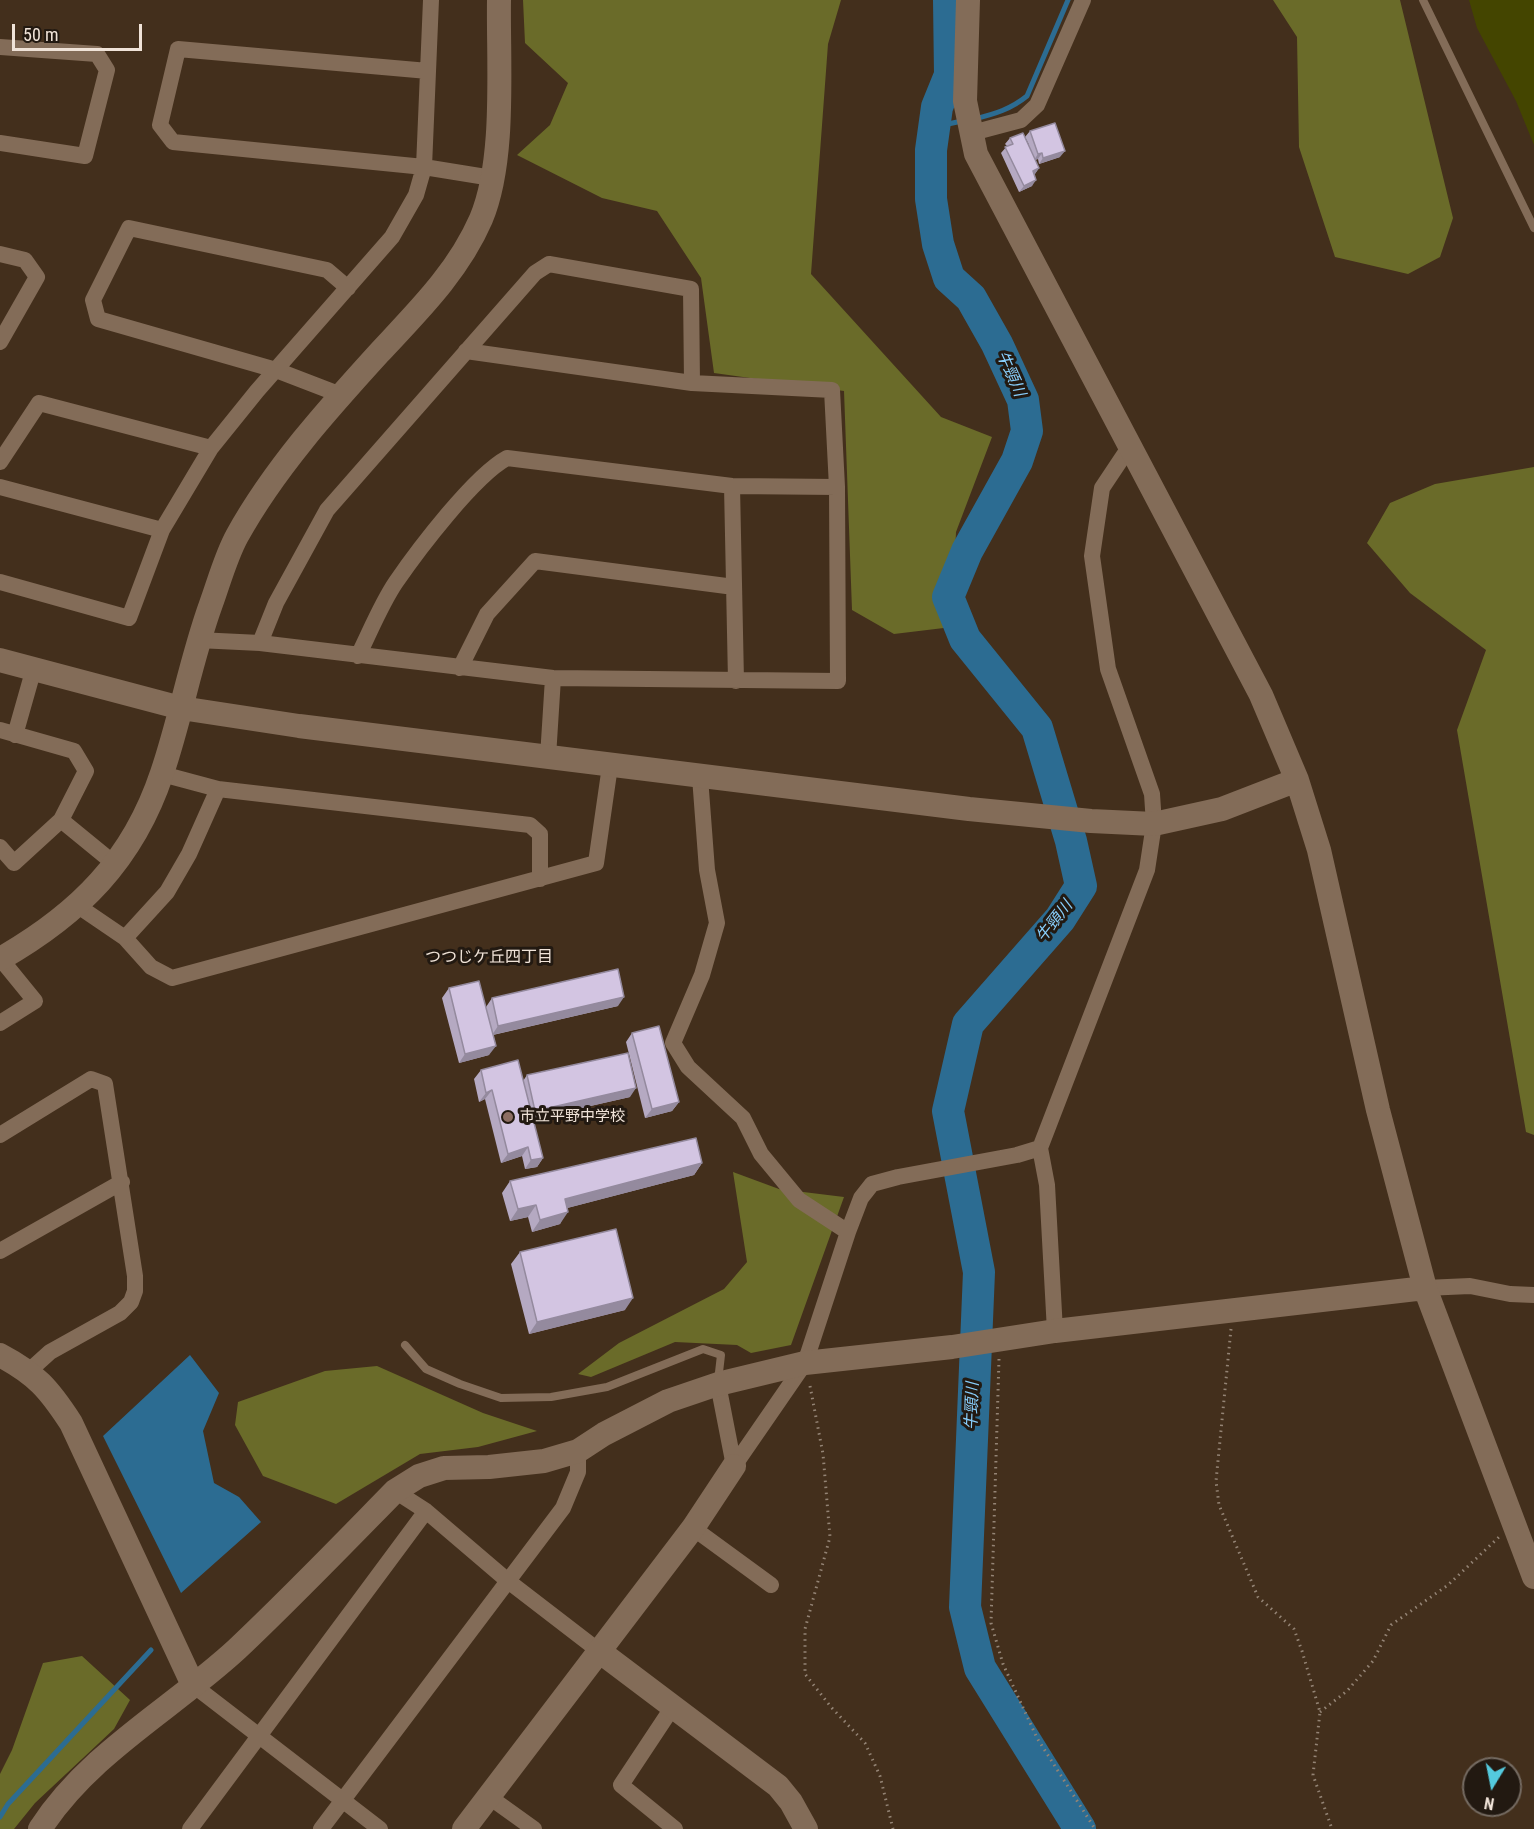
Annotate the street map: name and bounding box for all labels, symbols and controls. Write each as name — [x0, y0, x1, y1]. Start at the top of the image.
scale bar — [15, 12, 146, 50]
text: 50 m — [23, 24, 58, 45]
water label: 牛頸川 — [991, 348, 1029, 400]
water label: 牛頸川 — [1033, 897, 1077, 947]
district label: つつじケ丘四丁目 — [425, 948, 553, 968]
place label: 市立平野中学校 — [520, 1108, 625, 1126]
marker: 市立平野中学校 — [501, 1110, 515, 1124]
water label: 牛頸川 — [963, 1382, 983, 1430]
north arrow — [1462, 1757, 1522, 1817]
text: N — [1483, 1793, 1496, 1813]

